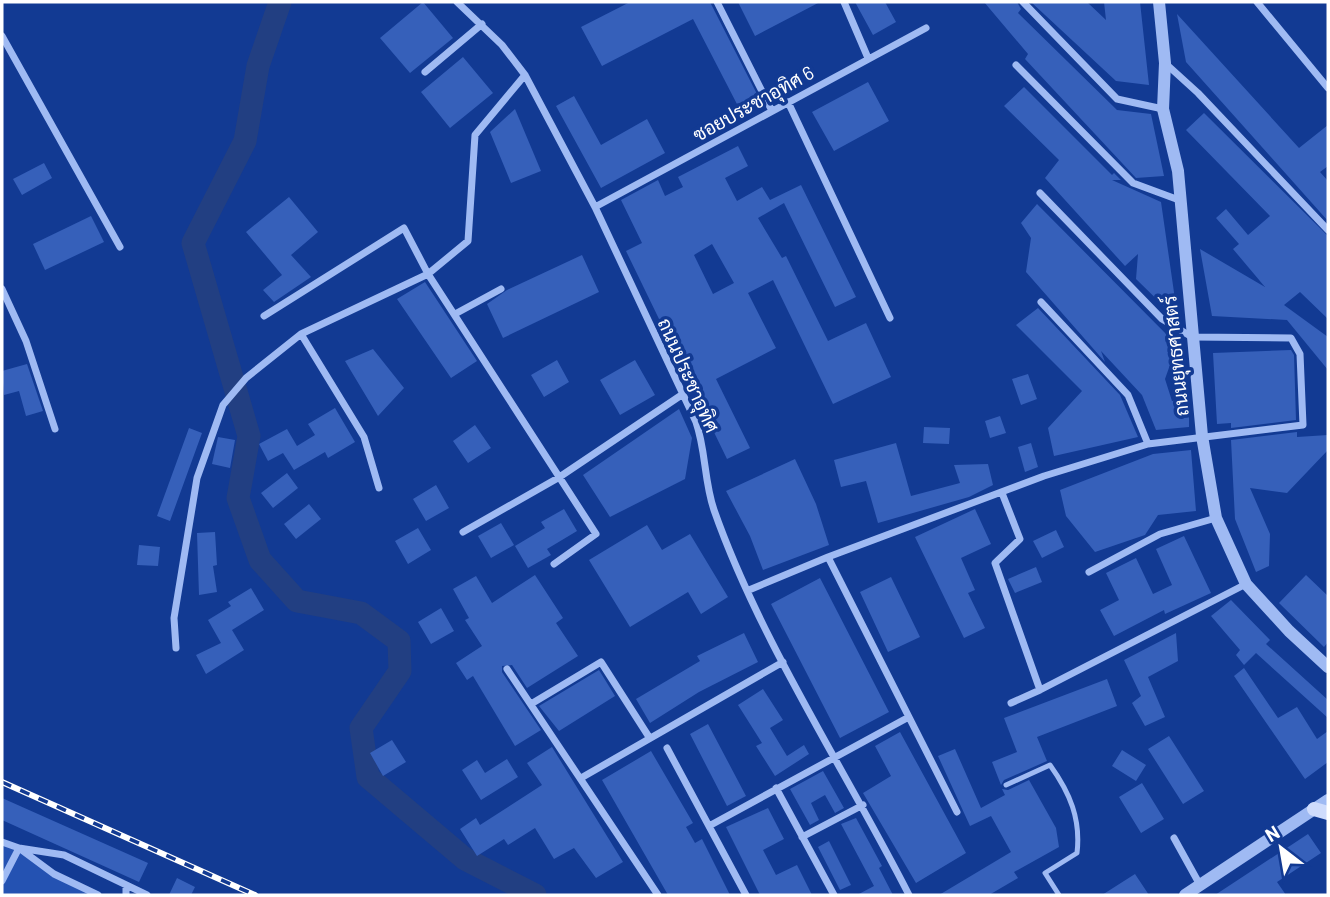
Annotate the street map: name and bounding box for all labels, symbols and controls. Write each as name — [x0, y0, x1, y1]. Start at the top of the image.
street label: ซอยประชาอุทิศ 6 — [688, 60, 819, 148]
street label: ถนนยุทธศาสตร์ — [1157, 294, 1195, 418]
street label: ถนนประชาอุทิศ — [652, 314, 724, 437]
north arrow — [1246, 813, 1316, 883]
text: N — [1261, 820, 1283, 846]

